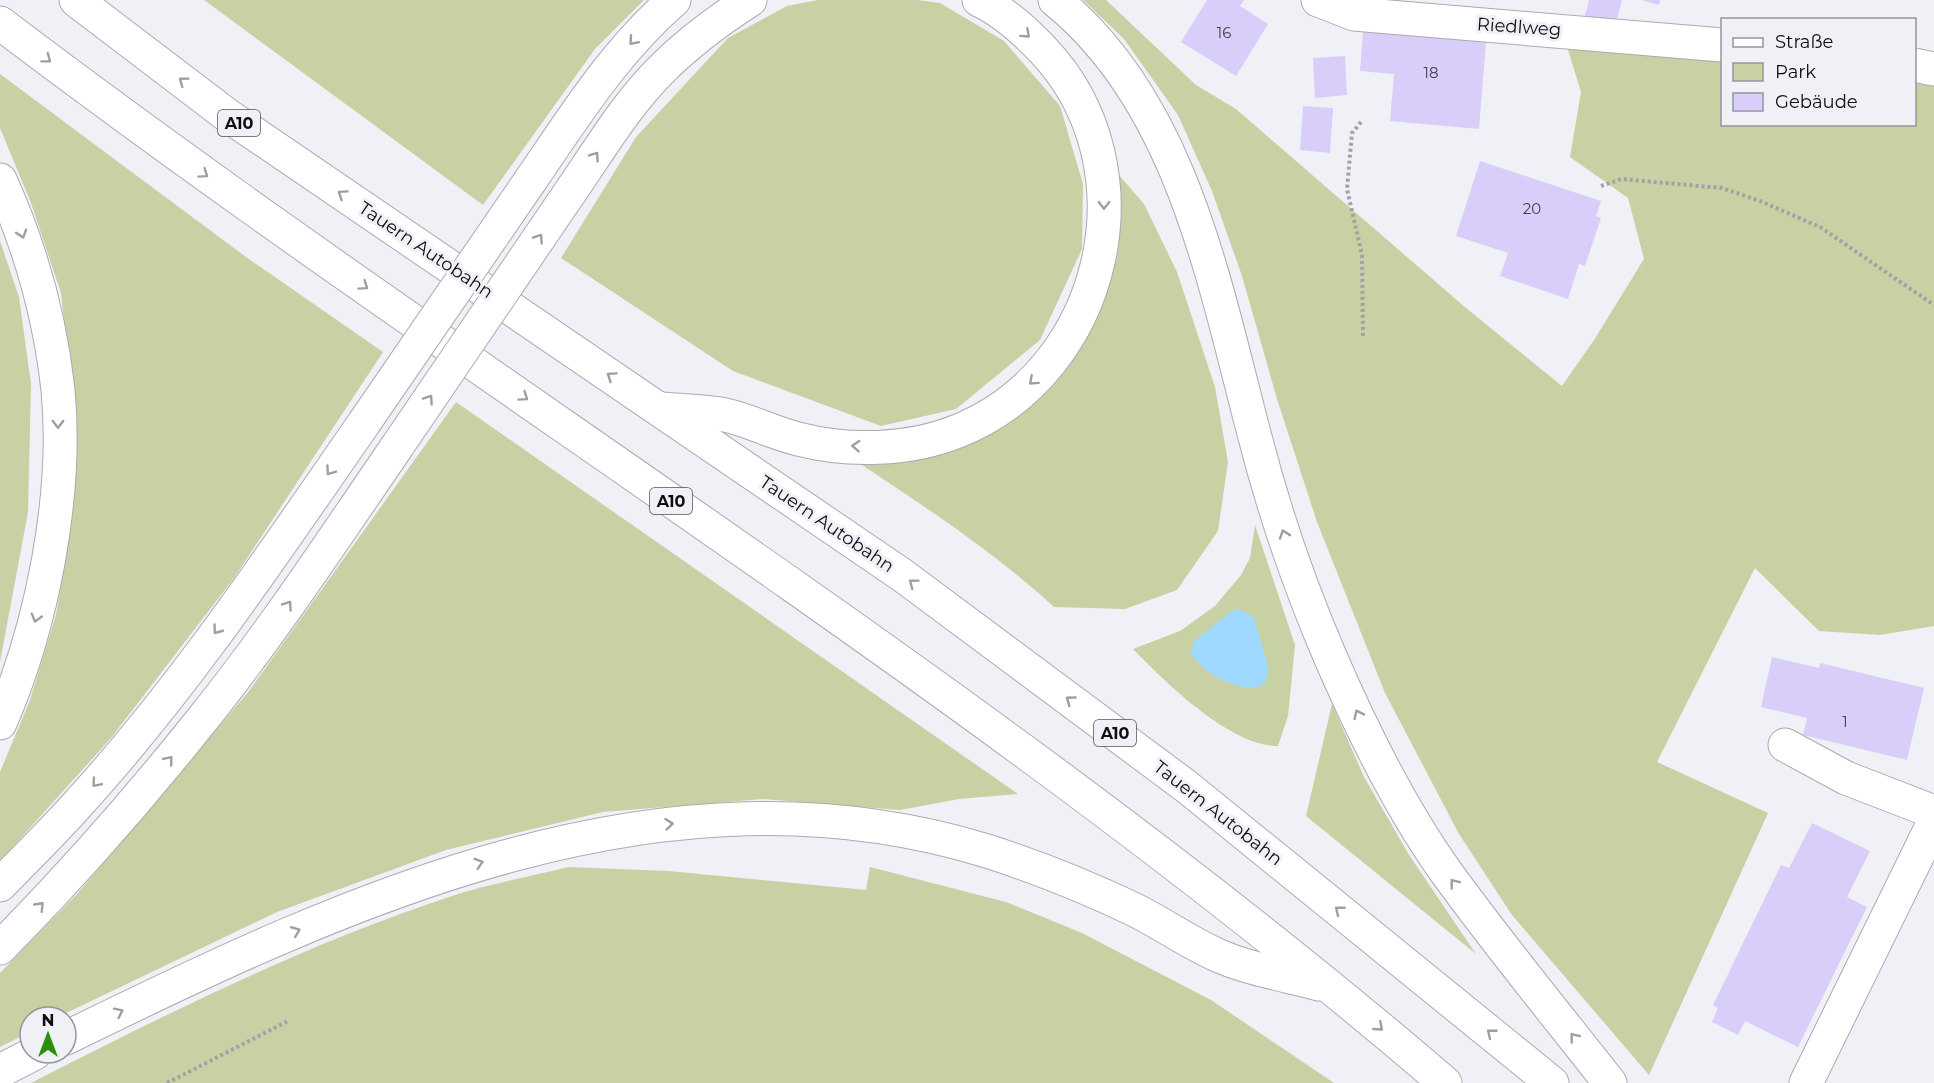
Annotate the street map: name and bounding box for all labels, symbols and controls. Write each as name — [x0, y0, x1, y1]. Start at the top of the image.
street label: Riedlweg — [1476, 13, 1562, 41]
legend — [1721, 18, 1916, 126]
house number: 16 — [1217, 23, 1231, 42]
one-way arrow — [1020, 27, 1030, 38]
text: Straße — [1775, 31, 1834, 53]
one-way arrow — [629, 34, 640, 45]
one-way arrow — [40, 51, 51, 62]
text: Park — [1775, 61, 1816, 83]
house number: 18 — [1424, 63, 1439, 82]
one-way arrow — [179, 78, 190, 89]
text: Gebäude — [1775, 91, 1858, 113]
road number: A10 — [218, 110, 260, 136]
one-way arrow — [588, 152, 599, 163]
one-way arrow — [197, 167, 208, 178]
one-way arrow — [338, 190, 349, 201]
street label: Tauern Autobahn — [355, 197, 497, 303]
house number: 20 — [1523, 199, 1541, 218]
one-way arrow — [1098, 201, 1110, 210]
one-way arrow — [15, 228, 28, 239]
one-way arrow — [532, 234, 543, 245]
one-way arrow — [357, 279, 368, 290]
one-way arrow — [607, 372, 618, 383]
one-way arrow — [1030, 374, 1040, 385]
one-way arrow — [517, 390, 528, 401]
one-way arrow — [422, 395, 433, 406]
one-way arrow — [52, 420, 64, 429]
one-way arrow — [851, 440, 860, 453]
one-way arrow — [326, 465, 337, 476]
street label: Tauern Autobahn — [756, 471, 898, 577]
road number: A10 — [650, 488, 692, 514]
one-way arrow — [1278, 529, 1291, 540]
one-way arrow — [909, 580, 920, 591]
one-way arrow — [281, 601, 292, 612]
one-way arrow — [31, 612, 43, 622]
one-way arrow — [214, 623, 225, 634]
one-way arrow — [1065, 696, 1076, 707]
one-way arrow — [1354, 709, 1365, 720]
house number: 1 — [1842, 712, 1848, 731]
road number: A10 — [1094, 720, 1136, 746]
one-way arrow — [162, 756, 173, 767]
street label: Tauern Autobahn — [1149, 756, 1287, 870]
one-way arrow — [92, 776, 103, 787]
one-way arrow — [665, 818, 674, 831]
one-way arrow — [473, 858, 484, 870]
one-way arrow — [1451, 879, 1462, 890]
one-way arrow — [33, 903, 44, 914]
one-way arrow — [1335, 906, 1346, 917]
one-way arrow — [290, 926, 301, 938]
north arrow — [18, 1005, 78, 1065]
one-way arrow — [112, 1008, 123, 1019]
text: N — [42, 1011, 54, 1030]
one-way arrow — [1372, 1020, 1383, 1031]
one-way arrow — [1487, 1029, 1498, 1040]
one-way arrow — [1570, 1033, 1581, 1044]

